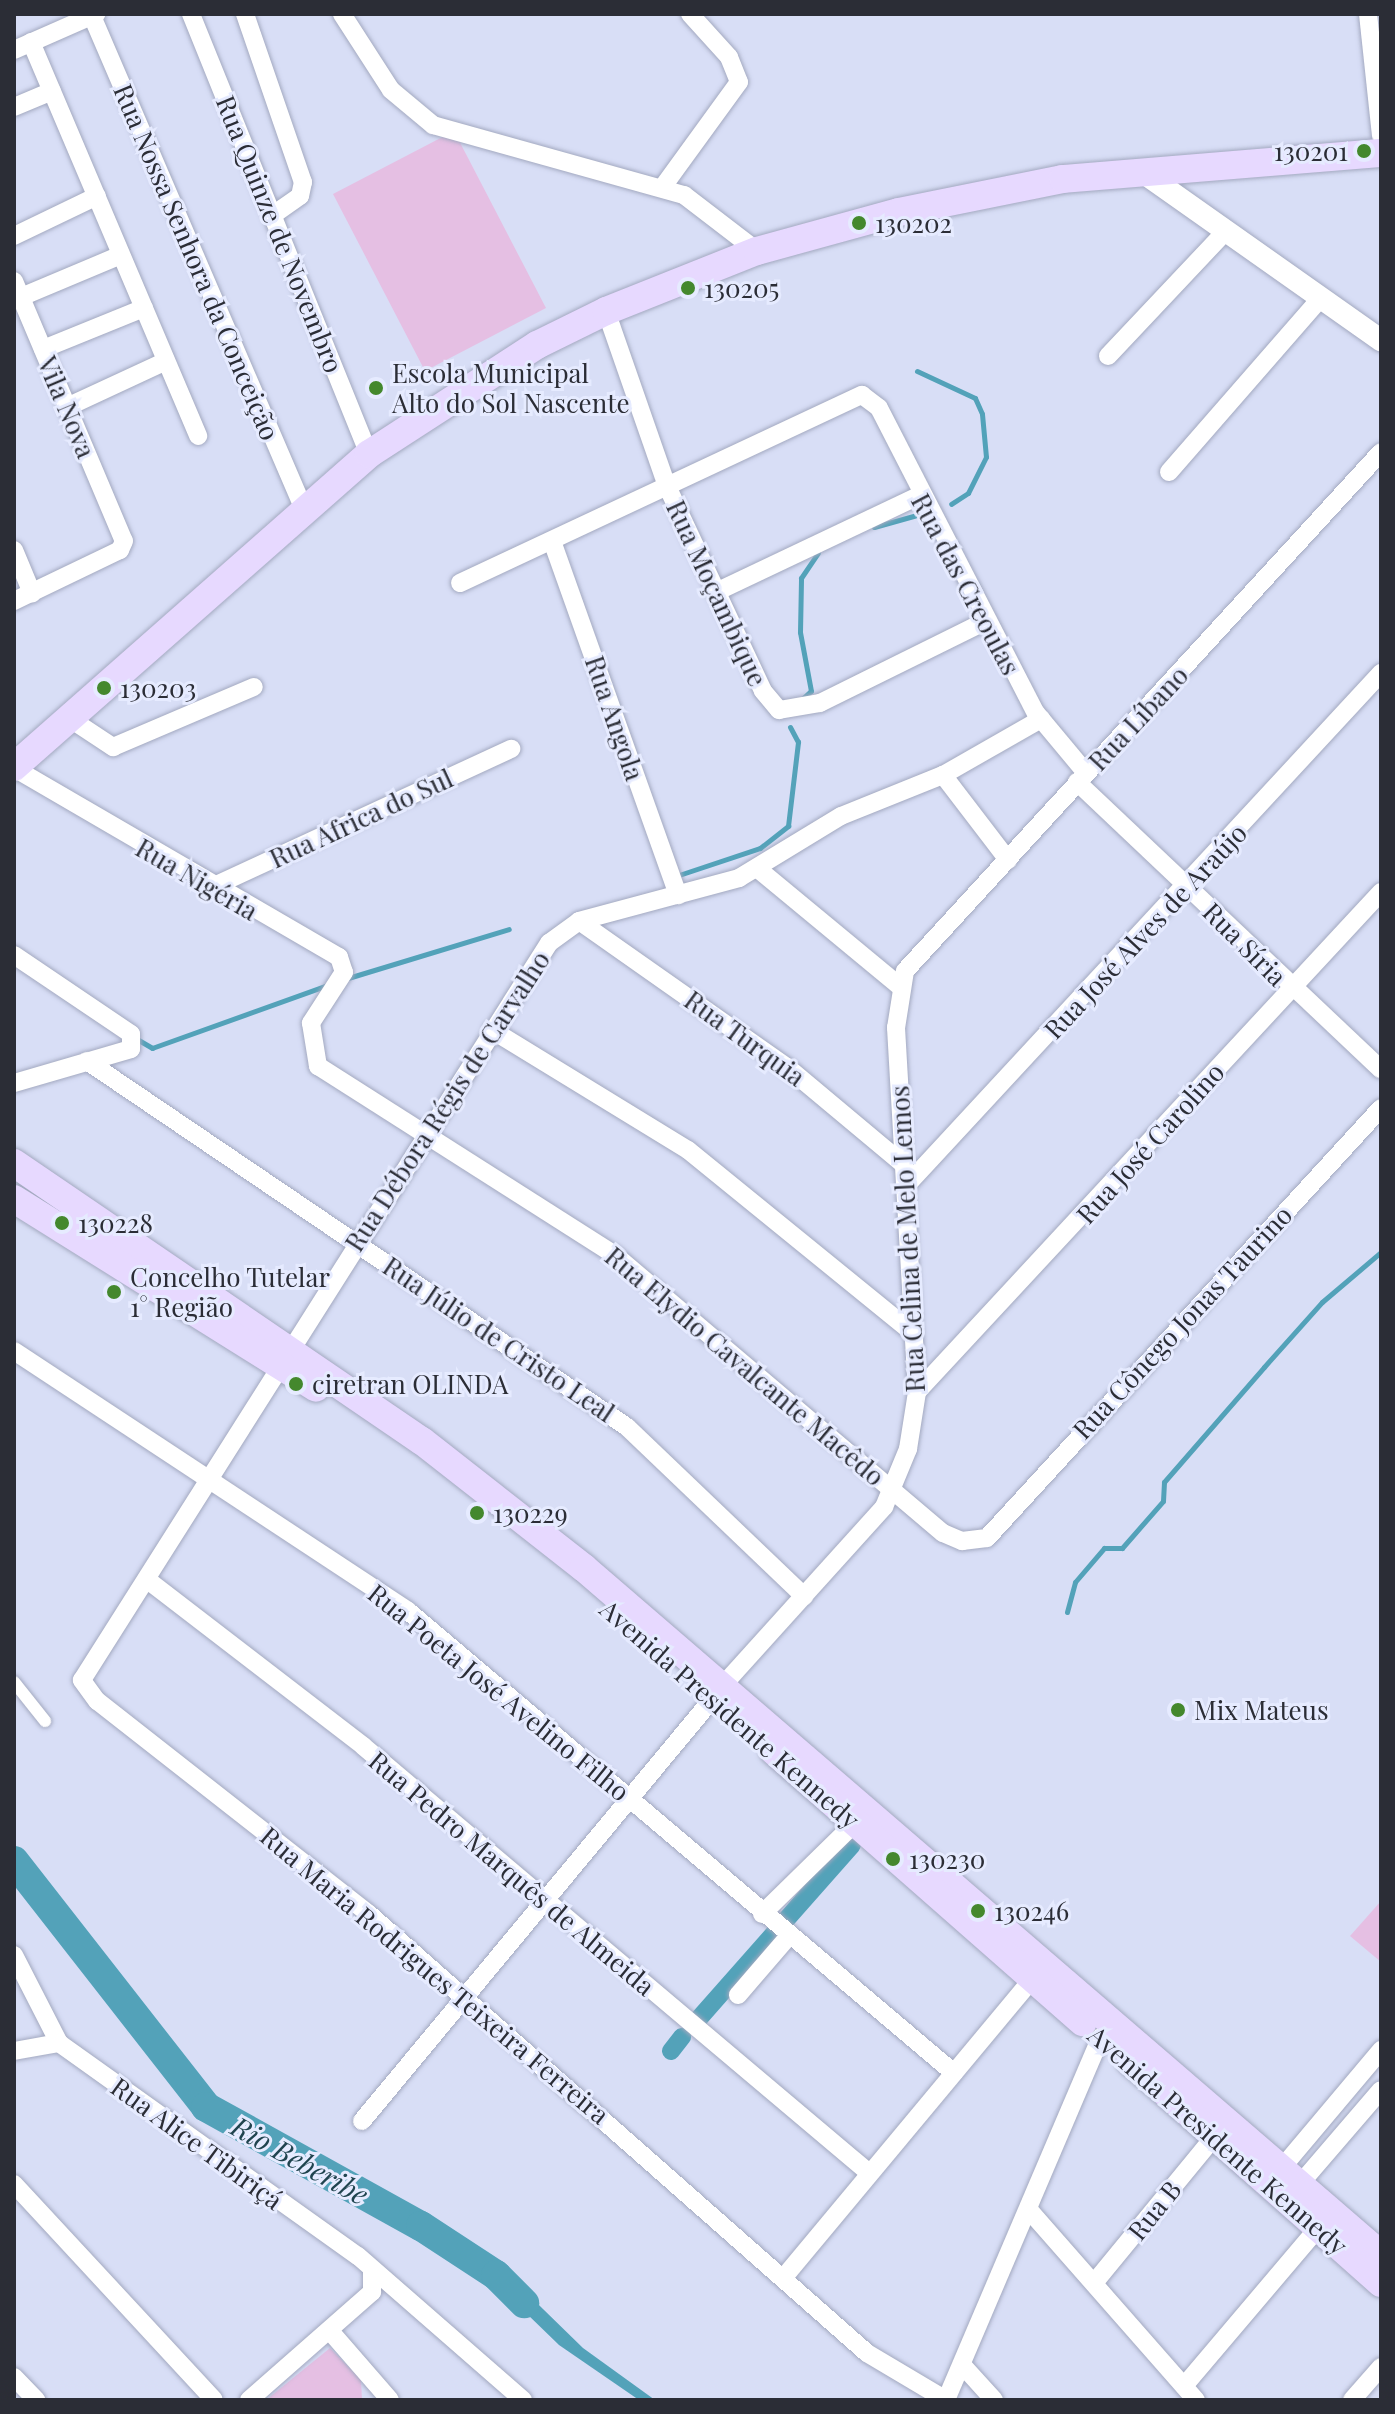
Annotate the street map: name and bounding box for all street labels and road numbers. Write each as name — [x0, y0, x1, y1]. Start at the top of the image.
street label: Rua Nossa Senhora da Conceição — [107, 79, 287, 445]
street label: Rua Quinze de Novembro — [210, 91, 350, 377]
street label: Vila Nova — [32, 351, 102, 463]
street label: Rua das Creoulas — [905, 488, 1027, 680]
street label: Rua Moçambique — [660, 495, 774, 691]
street label: Rua Angola — [579, 651, 651, 785]
street label: Rua Líbano — [1082, 659, 1194, 777]
street label: Rua Africa do Sul — [264, 762, 458, 874]
street label: Rua José Alves de Araújo — [1037, 816, 1253, 1046]
street label: Rua Nigéria — [130, 832, 264, 926]
street label: Rua Síria — [1197, 896, 1293, 992]
street label: Rua Débora Régis de Carvalho — [338, 945, 556, 1257]
street label: Rua Turquia — [678, 984, 812, 1092]
street label: Rua José Carolino — [1070, 1056, 1230, 1230]
street label: Rua Celina de Melo Lemos — [883, 1085, 931, 1393]
street label: Rua Cônego Jonas Taurino — [1066, 1199, 1298, 1445]
street label: Rua Elydio Cavalcante Macêdo — [599, 1240, 891, 1492]
street label: Rua Júlio de Cristo Leal — [377, 1250, 621, 1428]
street label: Rua Poeta José Avelino Filho — [362, 1576, 636, 1808]
street label: Avenida Presidente Kennedy — [594, 1593, 866, 1835]
street label: Rua Pedro Marquês de Almeida — [362, 1744, 662, 2002]
street label: Rua Maria Rodrigues Teixeira Ferreira — [254, 1819, 616, 2131]
street label: Avenida Presidente Kennedy — [1082, 2019, 1354, 2261]
street label: Rua Alice Tibiriçá — [105, 2070, 289, 2216]
street label: Rua B — [1121, 2174, 1187, 2246]

